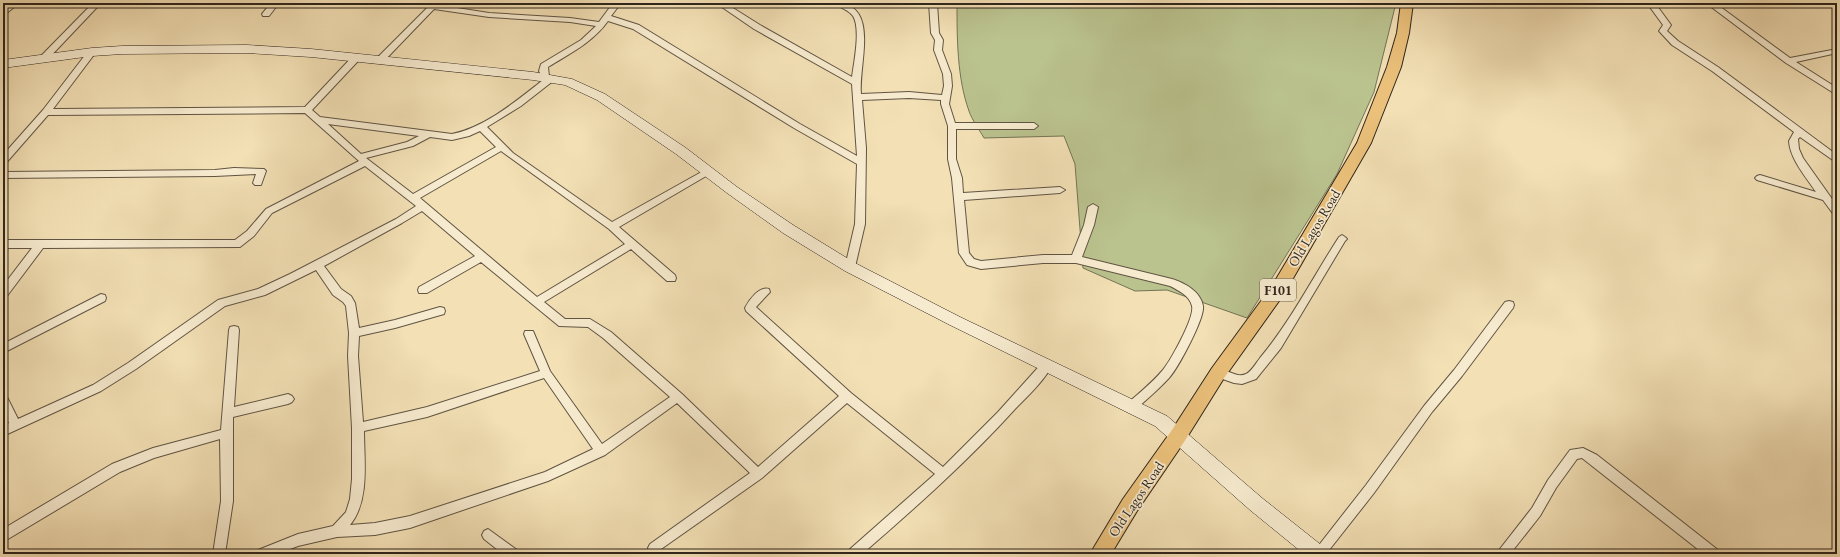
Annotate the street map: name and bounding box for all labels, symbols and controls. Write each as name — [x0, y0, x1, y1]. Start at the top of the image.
street label: Old Lagos Road — [1284, 185, 1345, 270]
road number: F101 — [1260, 279, 1296, 301]
street label: Old Lagos Road — [1104, 457, 1168, 540]

